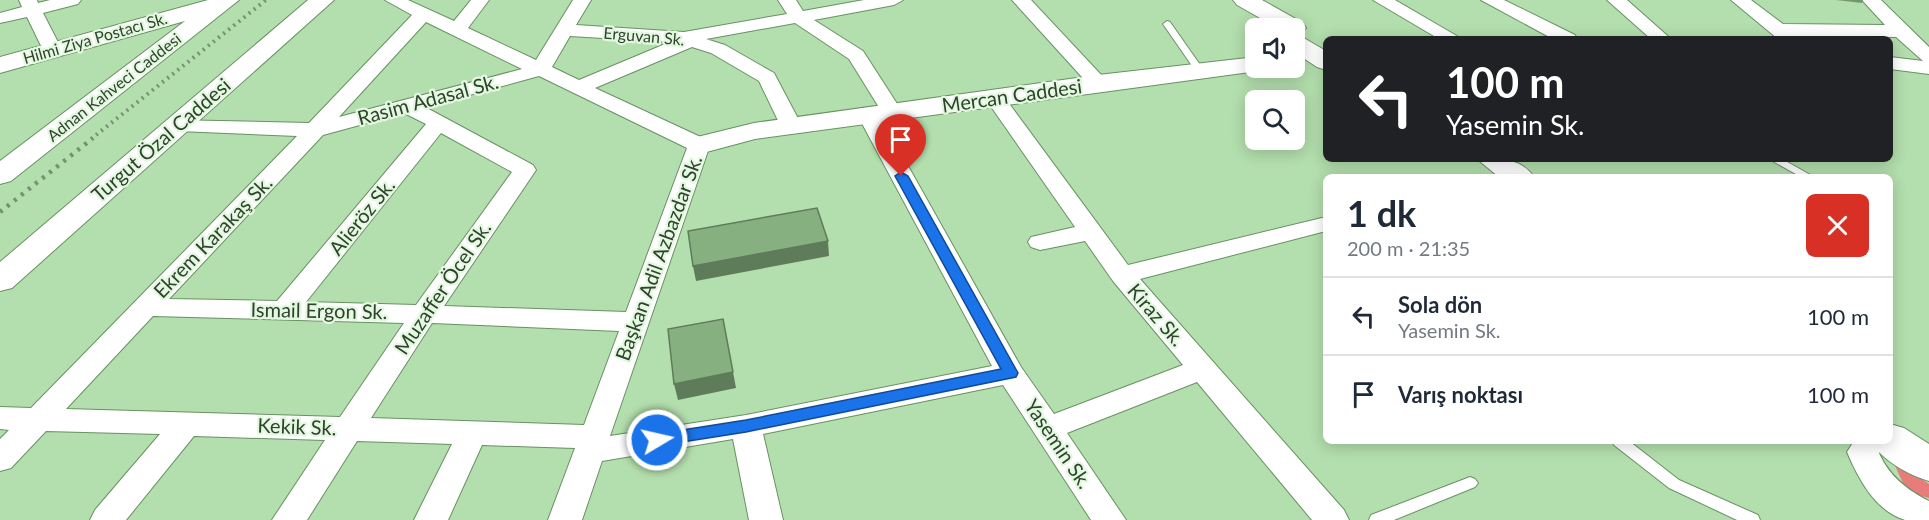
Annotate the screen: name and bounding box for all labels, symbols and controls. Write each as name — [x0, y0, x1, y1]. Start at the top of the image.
street label: Hilmi Ziya Postacı Sk. — [20, 8, 169, 67]
map controls — [1245, 18, 1305, 150]
button: sound — [1245, 18, 1305, 78]
street label: Erguvan Sk. — [603, 22, 685, 49]
street label: Adnan Kahveci Caddesi — [43, 28, 184, 145]
text: 100 m — [1446, 57, 1564, 107]
icon: left — [1347, 60, 1425, 138]
street label: Rasim Adasal Sk. — [355, 69, 501, 129]
street label: Turgut Özal Caddesi — [86, 72, 235, 206]
street label: Mercan Caddesi — [940, 73, 1083, 117]
button: search — [1245, 90, 1305, 150]
text: Yasemin Sk. — [1446, 108, 1584, 141]
pin — [875, 114, 926, 176]
icon: arrive — [884, 123, 917, 156]
street label: Başkan Adil Azbazdar Sk. — [610, 152, 706, 364]
street label: Ekrem Karakaş Sk. — [148, 170, 277, 302]
street label: Alieröz Sk. — [323, 173, 399, 259]
text: 1 dk — [1347, 191, 1416, 235]
button: close — [1806, 194, 1869, 257]
street label: Muzaffer Öcel Sk. — [389, 216, 495, 358]
text: 200 m · 21:35 — [1347, 236, 1470, 260]
street label: Kiraz Sk. — [1123, 278, 1190, 350]
text: Sola dön — [1398, 291, 1482, 318]
street label: Ismail Ergon Sk. — [250, 297, 388, 323]
icon: left — [1347, 300, 1380, 333]
text: 100 m — [1807, 303, 1869, 330]
text: Yasemin Sk. — [1398, 318, 1501, 342]
icon: arrive — [1347, 378, 1380, 411]
text: Varış noktası — [1398, 381, 1523, 408]
text: 100 m — [1807, 381, 1869, 408]
street label: Yasemin Sk. — [1020, 394, 1097, 493]
position arrow — [625, 408, 689, 472]
street label: Kekik Sk. — [257, 413, 337, 439]

